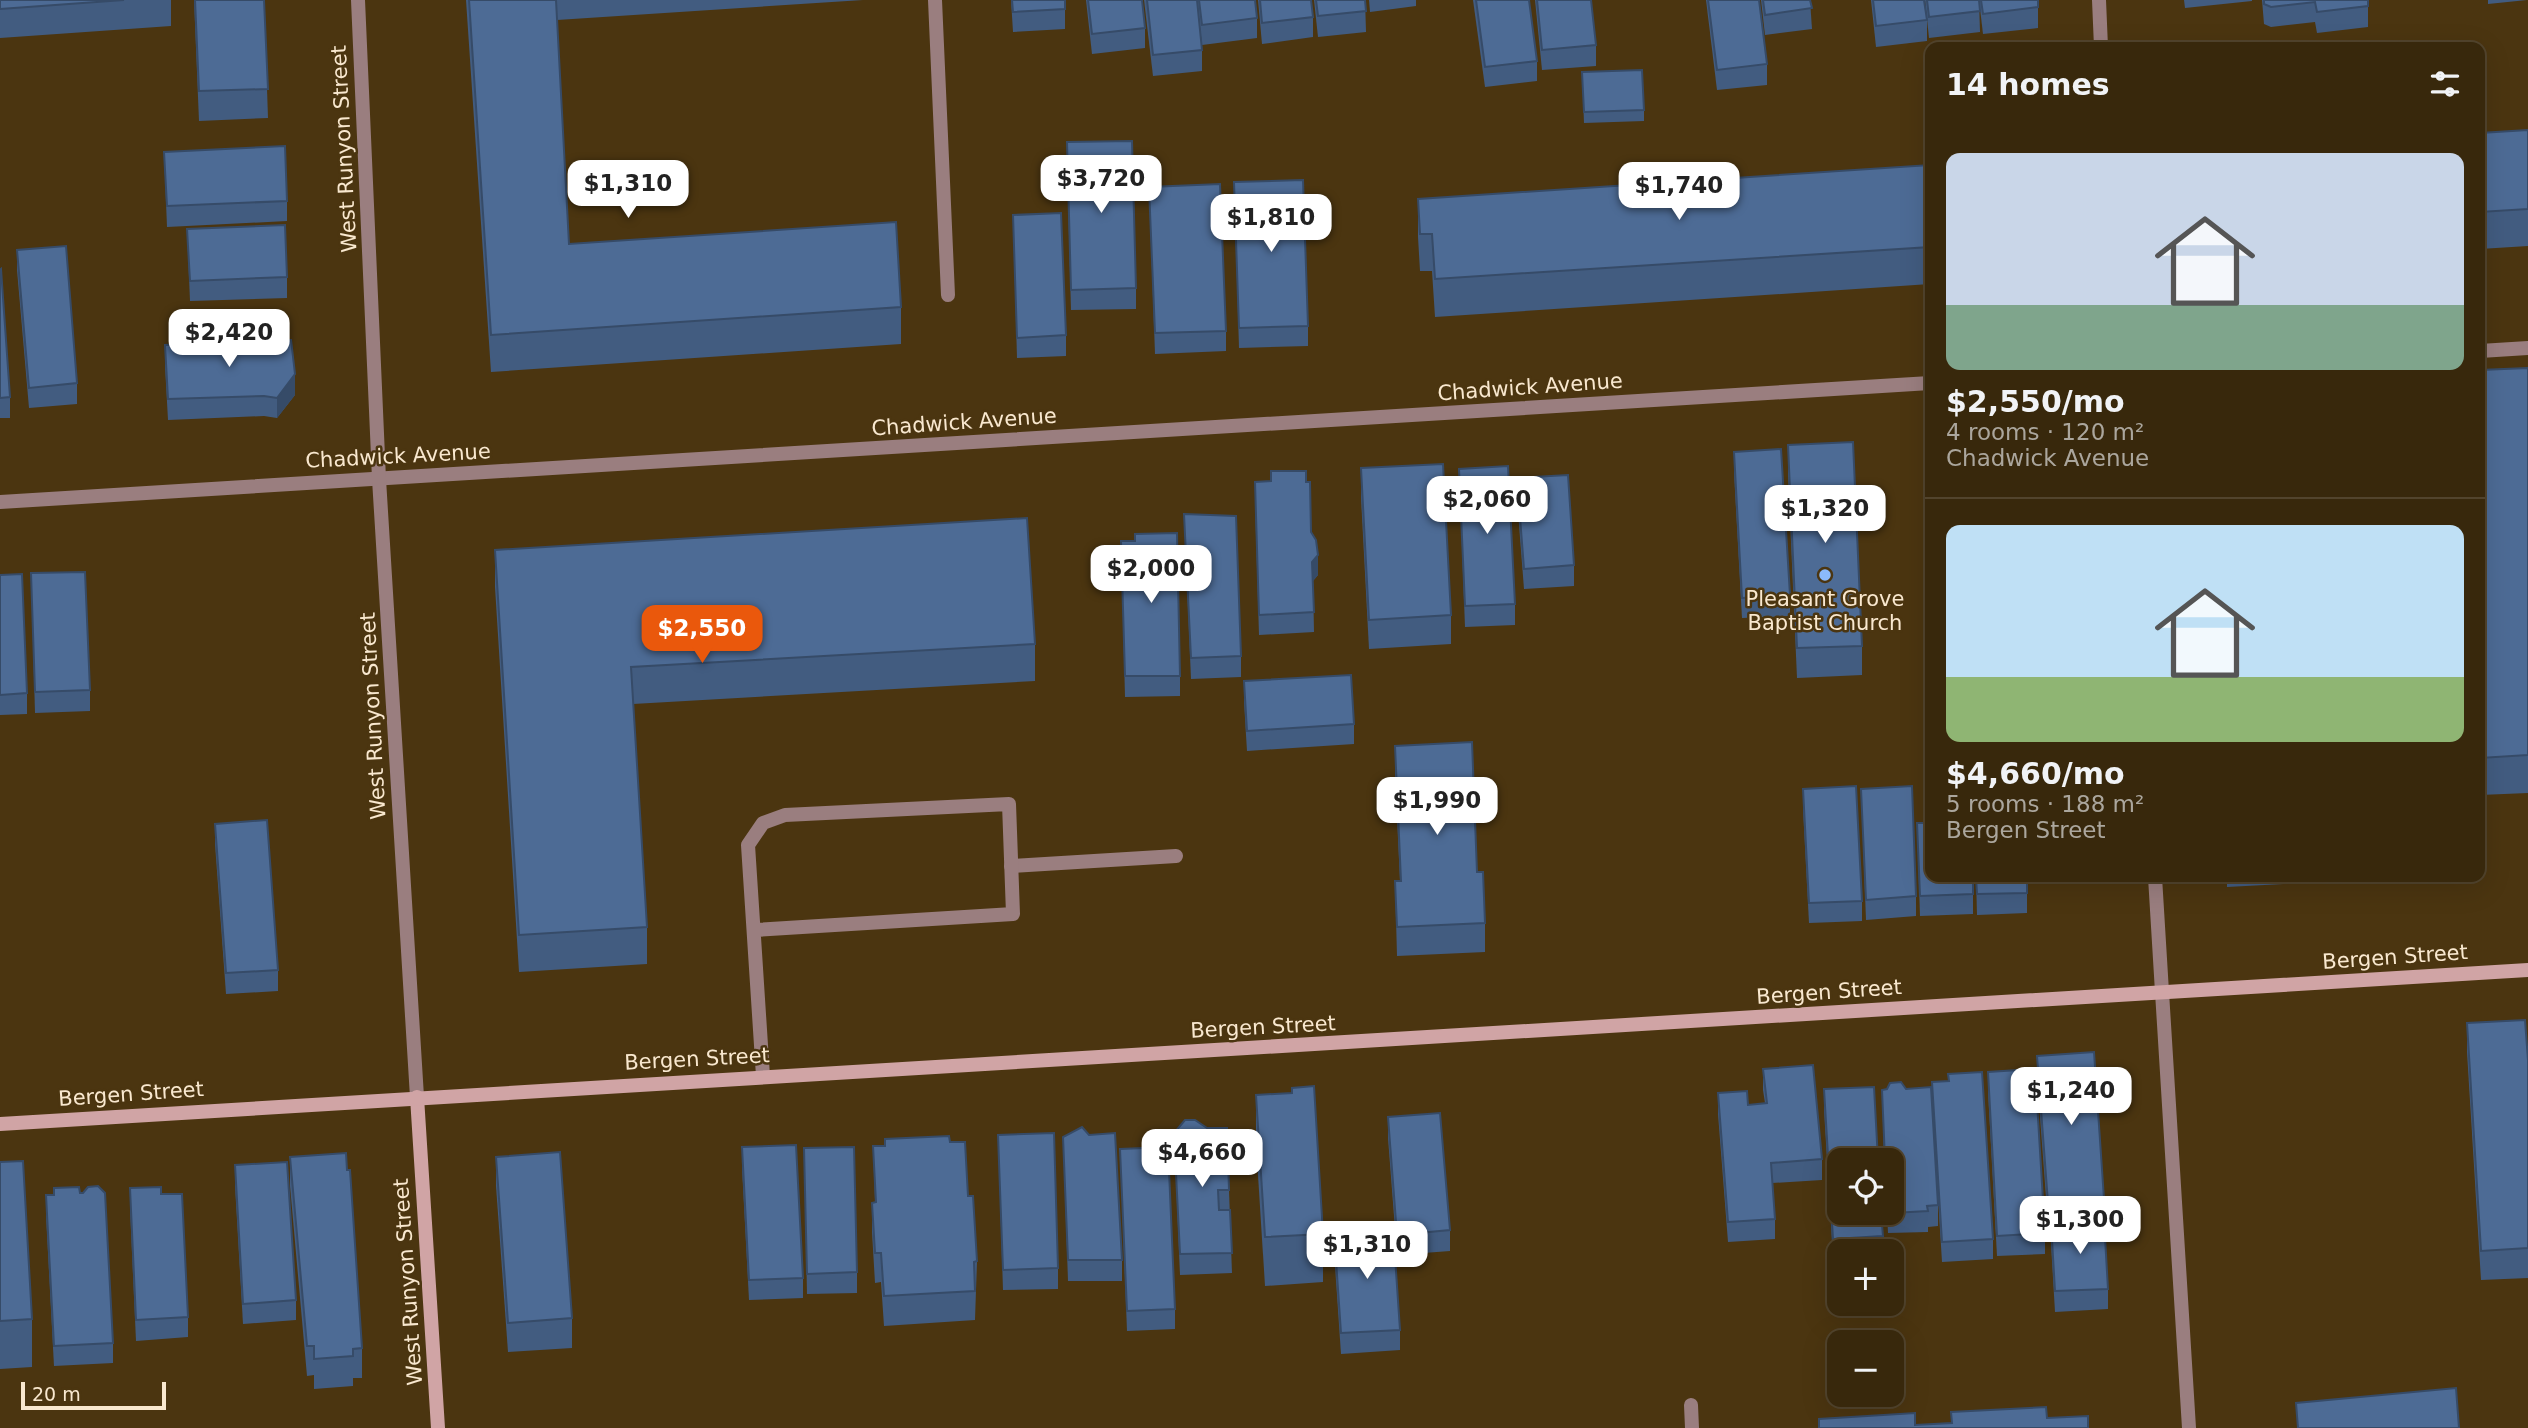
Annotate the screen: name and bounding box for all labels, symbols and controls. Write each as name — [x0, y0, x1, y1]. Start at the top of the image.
street label: West Runyon Street — [327, 45, 361, 253]
icon: filters — [2426, 65, 2464, 103]
text: 14 homes — [1946, 67, 2110, 102]
pin: $3,720 — [1044, 156, 1158, 215]
pin: $1,310 — [571, 160, 685, 220]
pin: $1,740 — [1622, 162, 1736, 222]
text: $3,720 — [1057, 165, 1145, 191]
text: $1,310 — [584, 170, 672, 196]
text: $1,740 — [1635, 172, 1723, 198]
pin: $1,810 — [1214, 194, 1328, 254]
icon: home — [2142, 198, 2268, 324]
text: $1,810 — [1227, 204, 1315, 230]
pin: $2,420 — [172, 310, 286, 369]
text: $2,420 — [185, 319, 273, 345]
street label: Chadwick Avenue — [1437, 369, 1623, 405]
text: $2,550/mo — [1946, 384, 2125, 419]
street label: Chadwick Avenue — [871, 404, 1057, 440]
text: 4 rooms · 120 m² — [1946, 419, 2144, 445]
street label: Chadwick Avenue — [305, 439, 491, 473]
text: Chadwick Avenue — [1946, 445, 2149, 471]
pin: $2,060 — [1430, 476, 1544, 536]
text: $2,060 — [1443, 486, 1531, 512]
pin: $1,320 — [1768, 486, 1882, 545]
text: $1,320 — [1781, 495, 1869, 521]
pin: $2,000 — [1094, 546, 1208, 605]
text: $2,000 — [1107, 555, 1195, 581]
marker: Pleasant Grove Baptist Church — [1817, 567, 1833, 583]
icon: home — [2142, 570, 2268, 696]
place label: Pleasant Grove Baptist Church — [1746, 587, 1904, 635]
pin: $2,550 — [645, 606, 759, 665]
street label: West Runyon Street — [356, 612, 390, 820]
text: $2,550 — [658, 615, 746, 641]
text: $4,660/mo — [1946, 756, 2125, 791]
pin: $1,990 — [1380, 778, 1494, 837]
text: $1,990 — [1393, 787, 1481, 813]
text: 5 rooms · 188 m² — [1946, 791, 2144, 817]
text: Bergen Street — [1946, 817, 2106, 843]
street label: Bergen Street — [2322, 940, 2468, 974]
street label: Bergen Street — [1756, 975, 1902, 1009]
street label: Bergen Street — [1190, 1011, 1336, 1043]
street label: Bergen Street — [624, 1043, 770, 1075]
pin: $1,240 — [2014, 1068, 2128, 1127]
street label: Bergen Street — [58, 1077, 204, 1111]
text: $1,240 — [2027, 1077, 2115, 1103]
pin: $4,660 — [1145, 1130, 1259, 1189]
text: $4,660 — [1158, 1139, 1246, 1165]
map controls — [1827, 1148, 1904, 1407]
button: locate — [1827, 1148, 1904, 1225]
street label: West Runyon Street — [389, 1178, 427, 1386]
pin: $1,300 — [2023, 1196, 2137, 1256]
text: $1,300 — [2036, 1206, 2124, 1232]
pin: $1,310 — [1310, 1222, 1424, 1281]
text: $1,310 — [1323, 1231, 1411, 1257]
button: + — [1827, 1239, 1904, 1316]
button: − — [1827, 1330, 1904, 1407]
scale bar — [21, 1379, 166, 1411]
text: 20 m — [32, 1383, 81, 1405]

